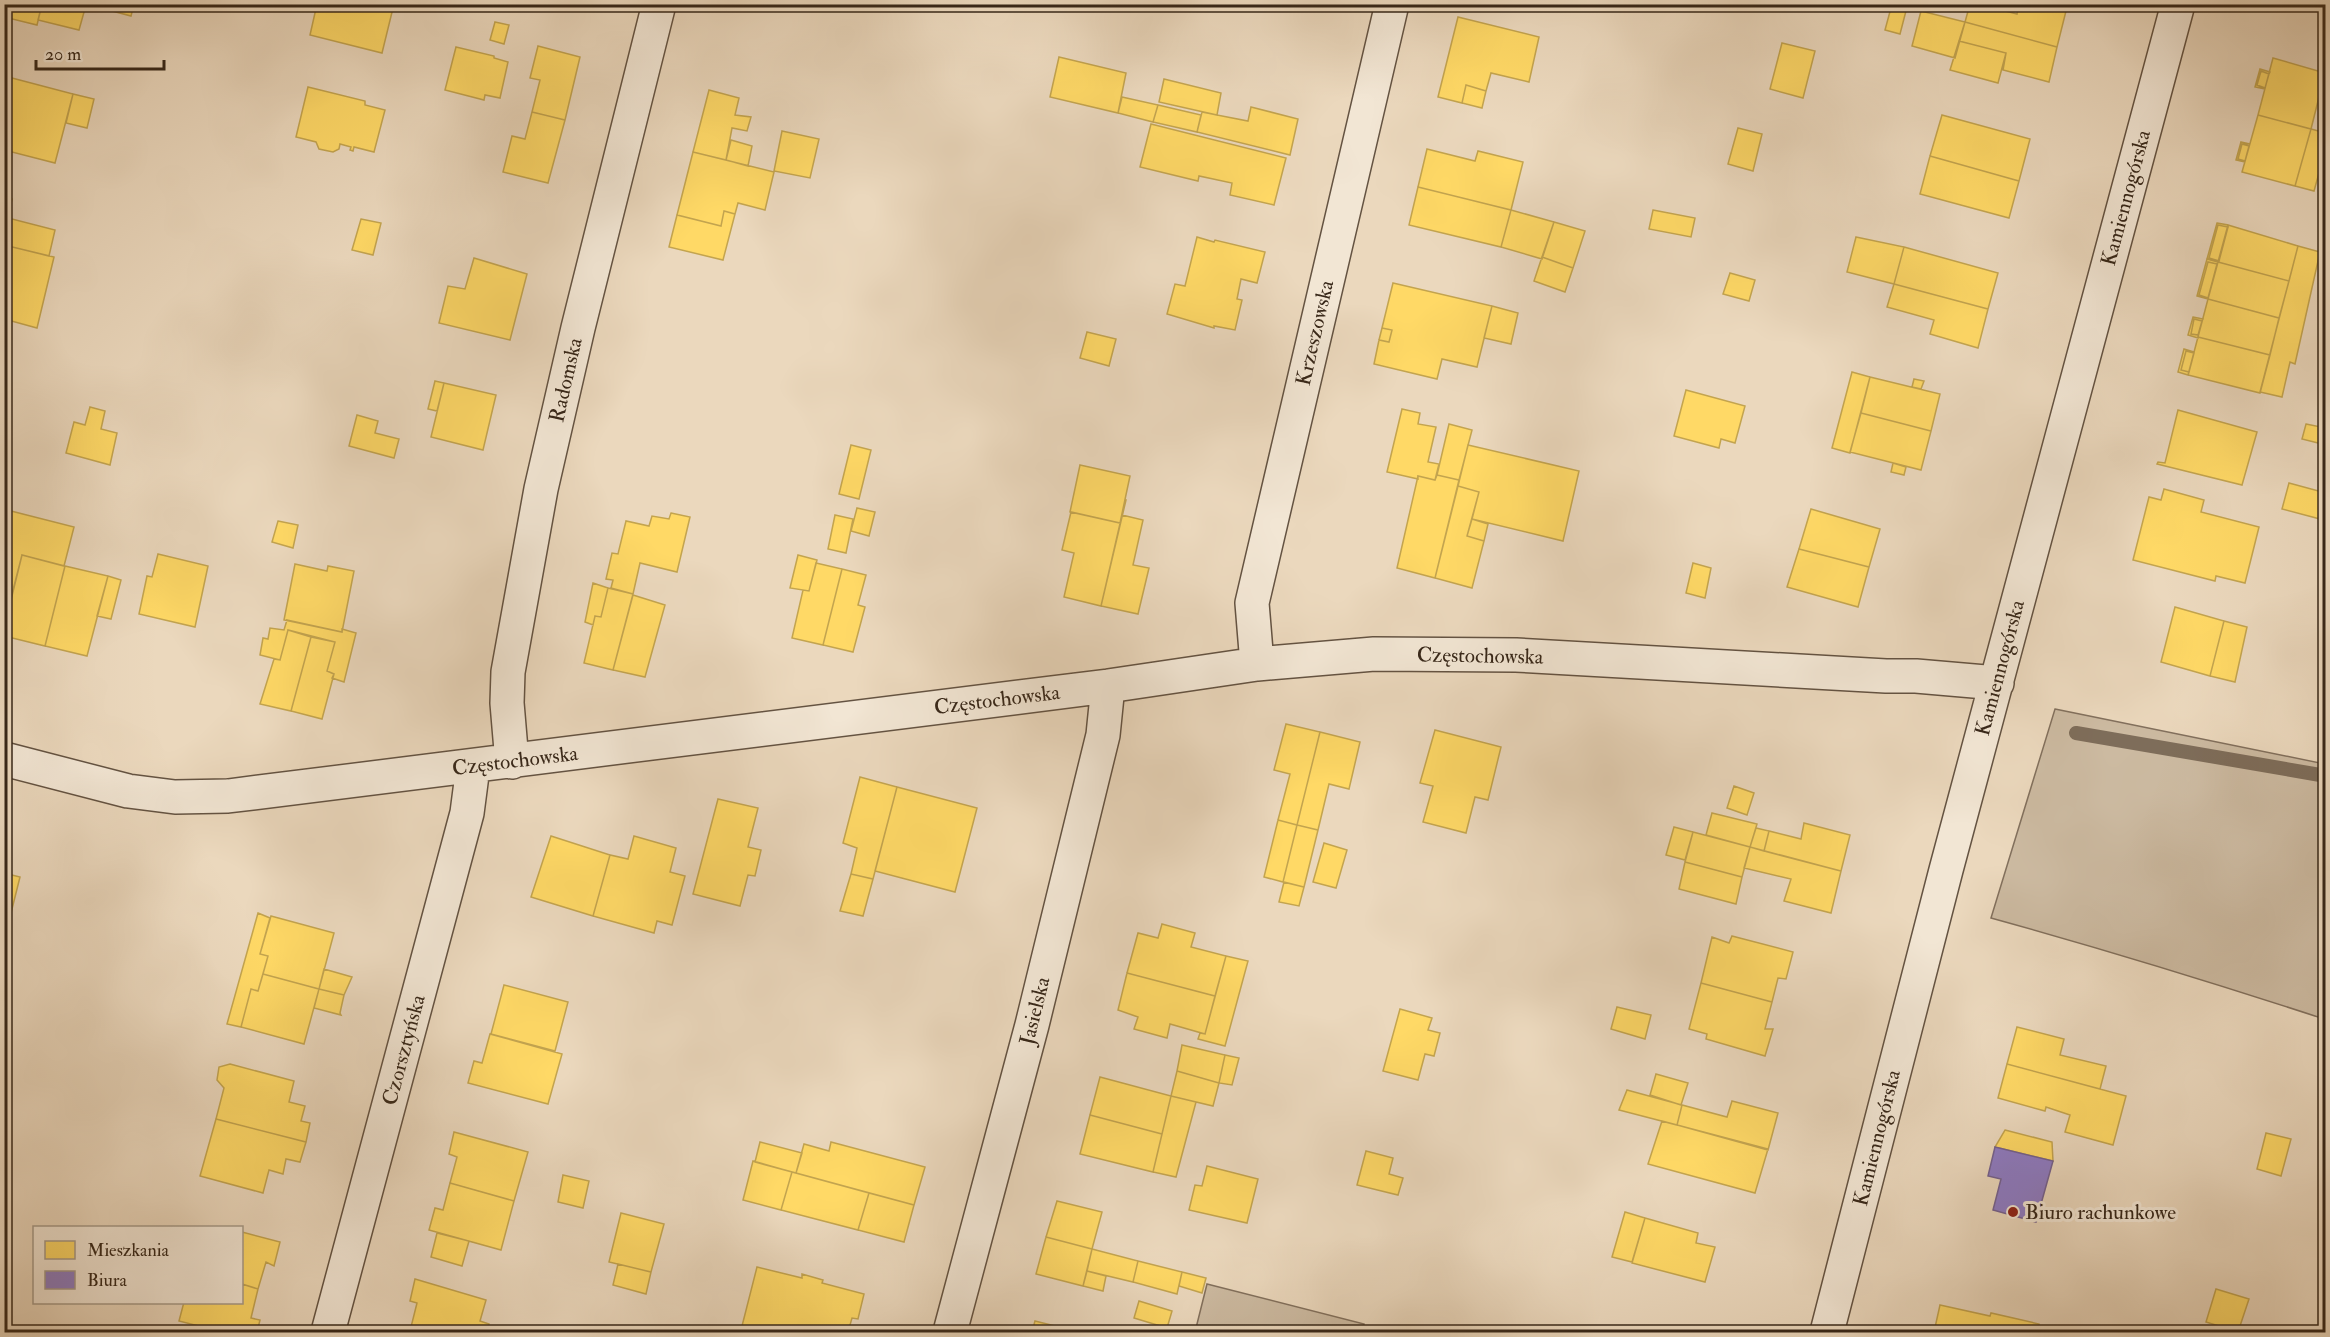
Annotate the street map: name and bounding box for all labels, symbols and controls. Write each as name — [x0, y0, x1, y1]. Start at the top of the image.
scale bar — [36, 33, 164, 71]
text: 20 m — [45, 43, 81, 66]
street label: Kamiennogórska — [2095, 127, 2157, 269]
street label: Krzeszowska — [1290, 277, 1340, 388]
street label: Radomska — [543, 335, 589, 425]
street label: Kamiennogórska — [1969, 597, 2031, 739]
street label: Częstochowska — [1417, 641, 1544, 671]
street label: Częstochowska — [933, 679, 1062, 721]
street label: Częstochowska — [451, 740, 580, 782]
street label: Jasielska — [1013, 974, 1057, 1049]
street label: Czorsztyńska — [376, 991, 432, 1108]
street label: Kamiennogórska — [1847, 1067, 1907, 1209]
place label: Biuro rachunkowe — [2025, 1199, 2176, 1226]
marker: Biuro rachunkowe — [2006, 1205, 2020, 1219]
legend — [33, 1226, 243, 1304]
text: Mieszkania — [87, 1239, 169, 1262]
text: Biura — [87, 1269, 127, 1292]

